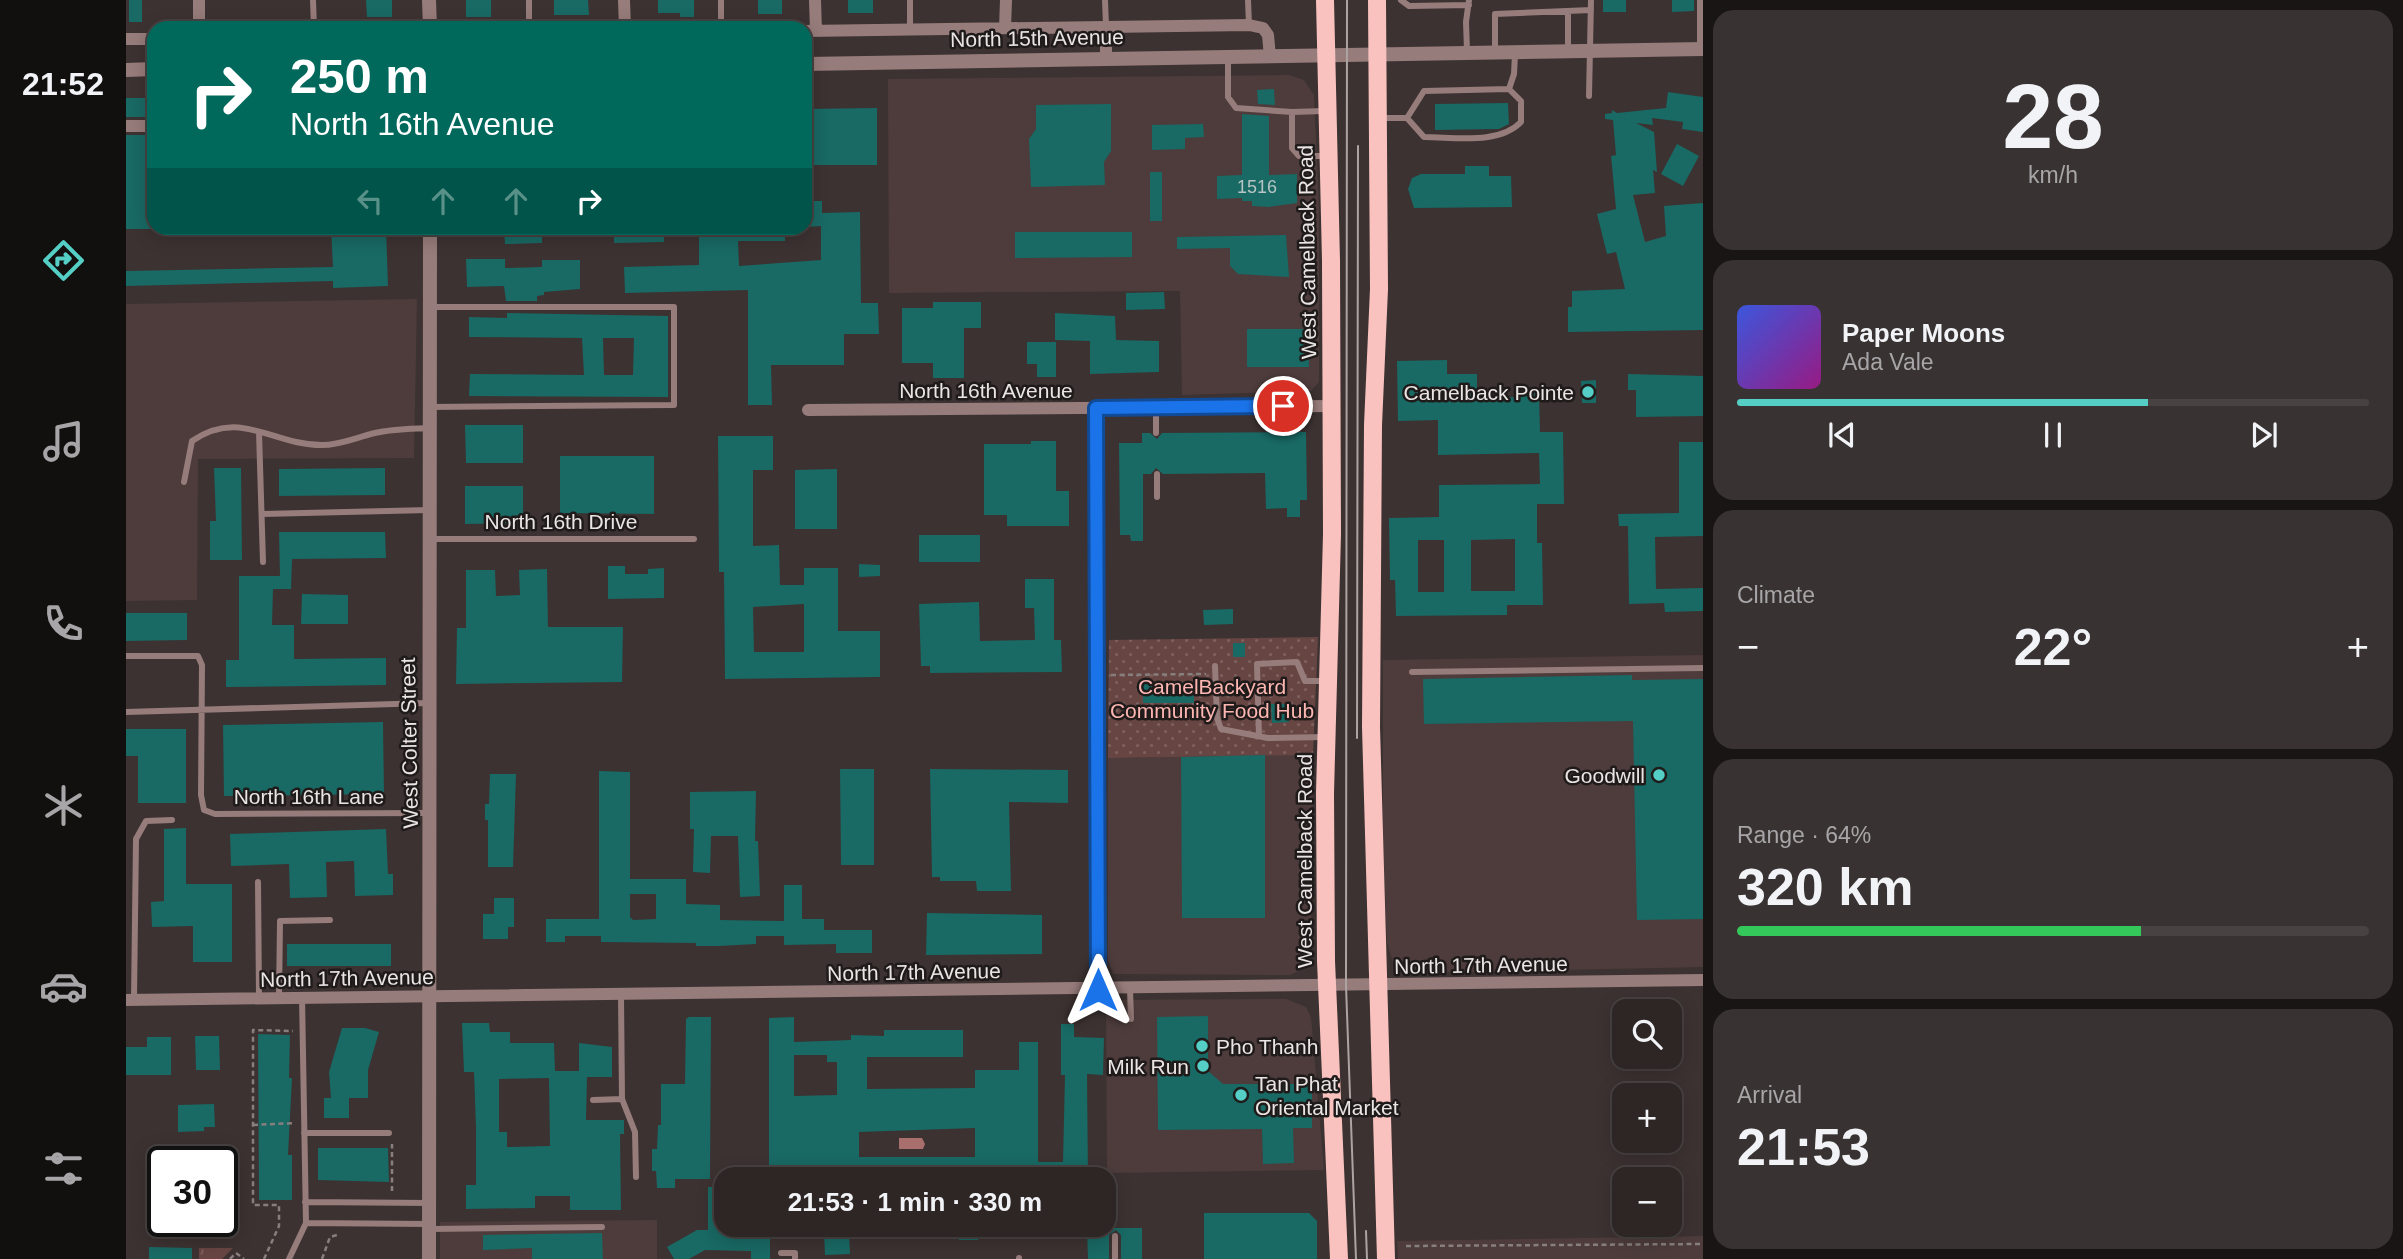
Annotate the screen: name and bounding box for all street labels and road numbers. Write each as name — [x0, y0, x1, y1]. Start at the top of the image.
street label: North 15th Avenue — [950, 25, 1124, 51]
street label: West Camelback Road — [1294, 145, 1320, 359]
street label: North 16th Avenue — [899, 379, 1073, 402]
street label: North 16th Drive — [485, 510, 637, 533]
street label: West Colter Street — [396, 657, 422, 829]
street label: West Camelback Road — [1293, 754, 1316, 968]
street label: North 16th Lane — [234, 785, 384, 808]
street label: North 17th Avenue — [1394, 952, 1568, 978]
street label: North 17th Avenue — [827, 959, 1001, 985]
street label: North 17th Avenue — [260, 965, 434, 991]

